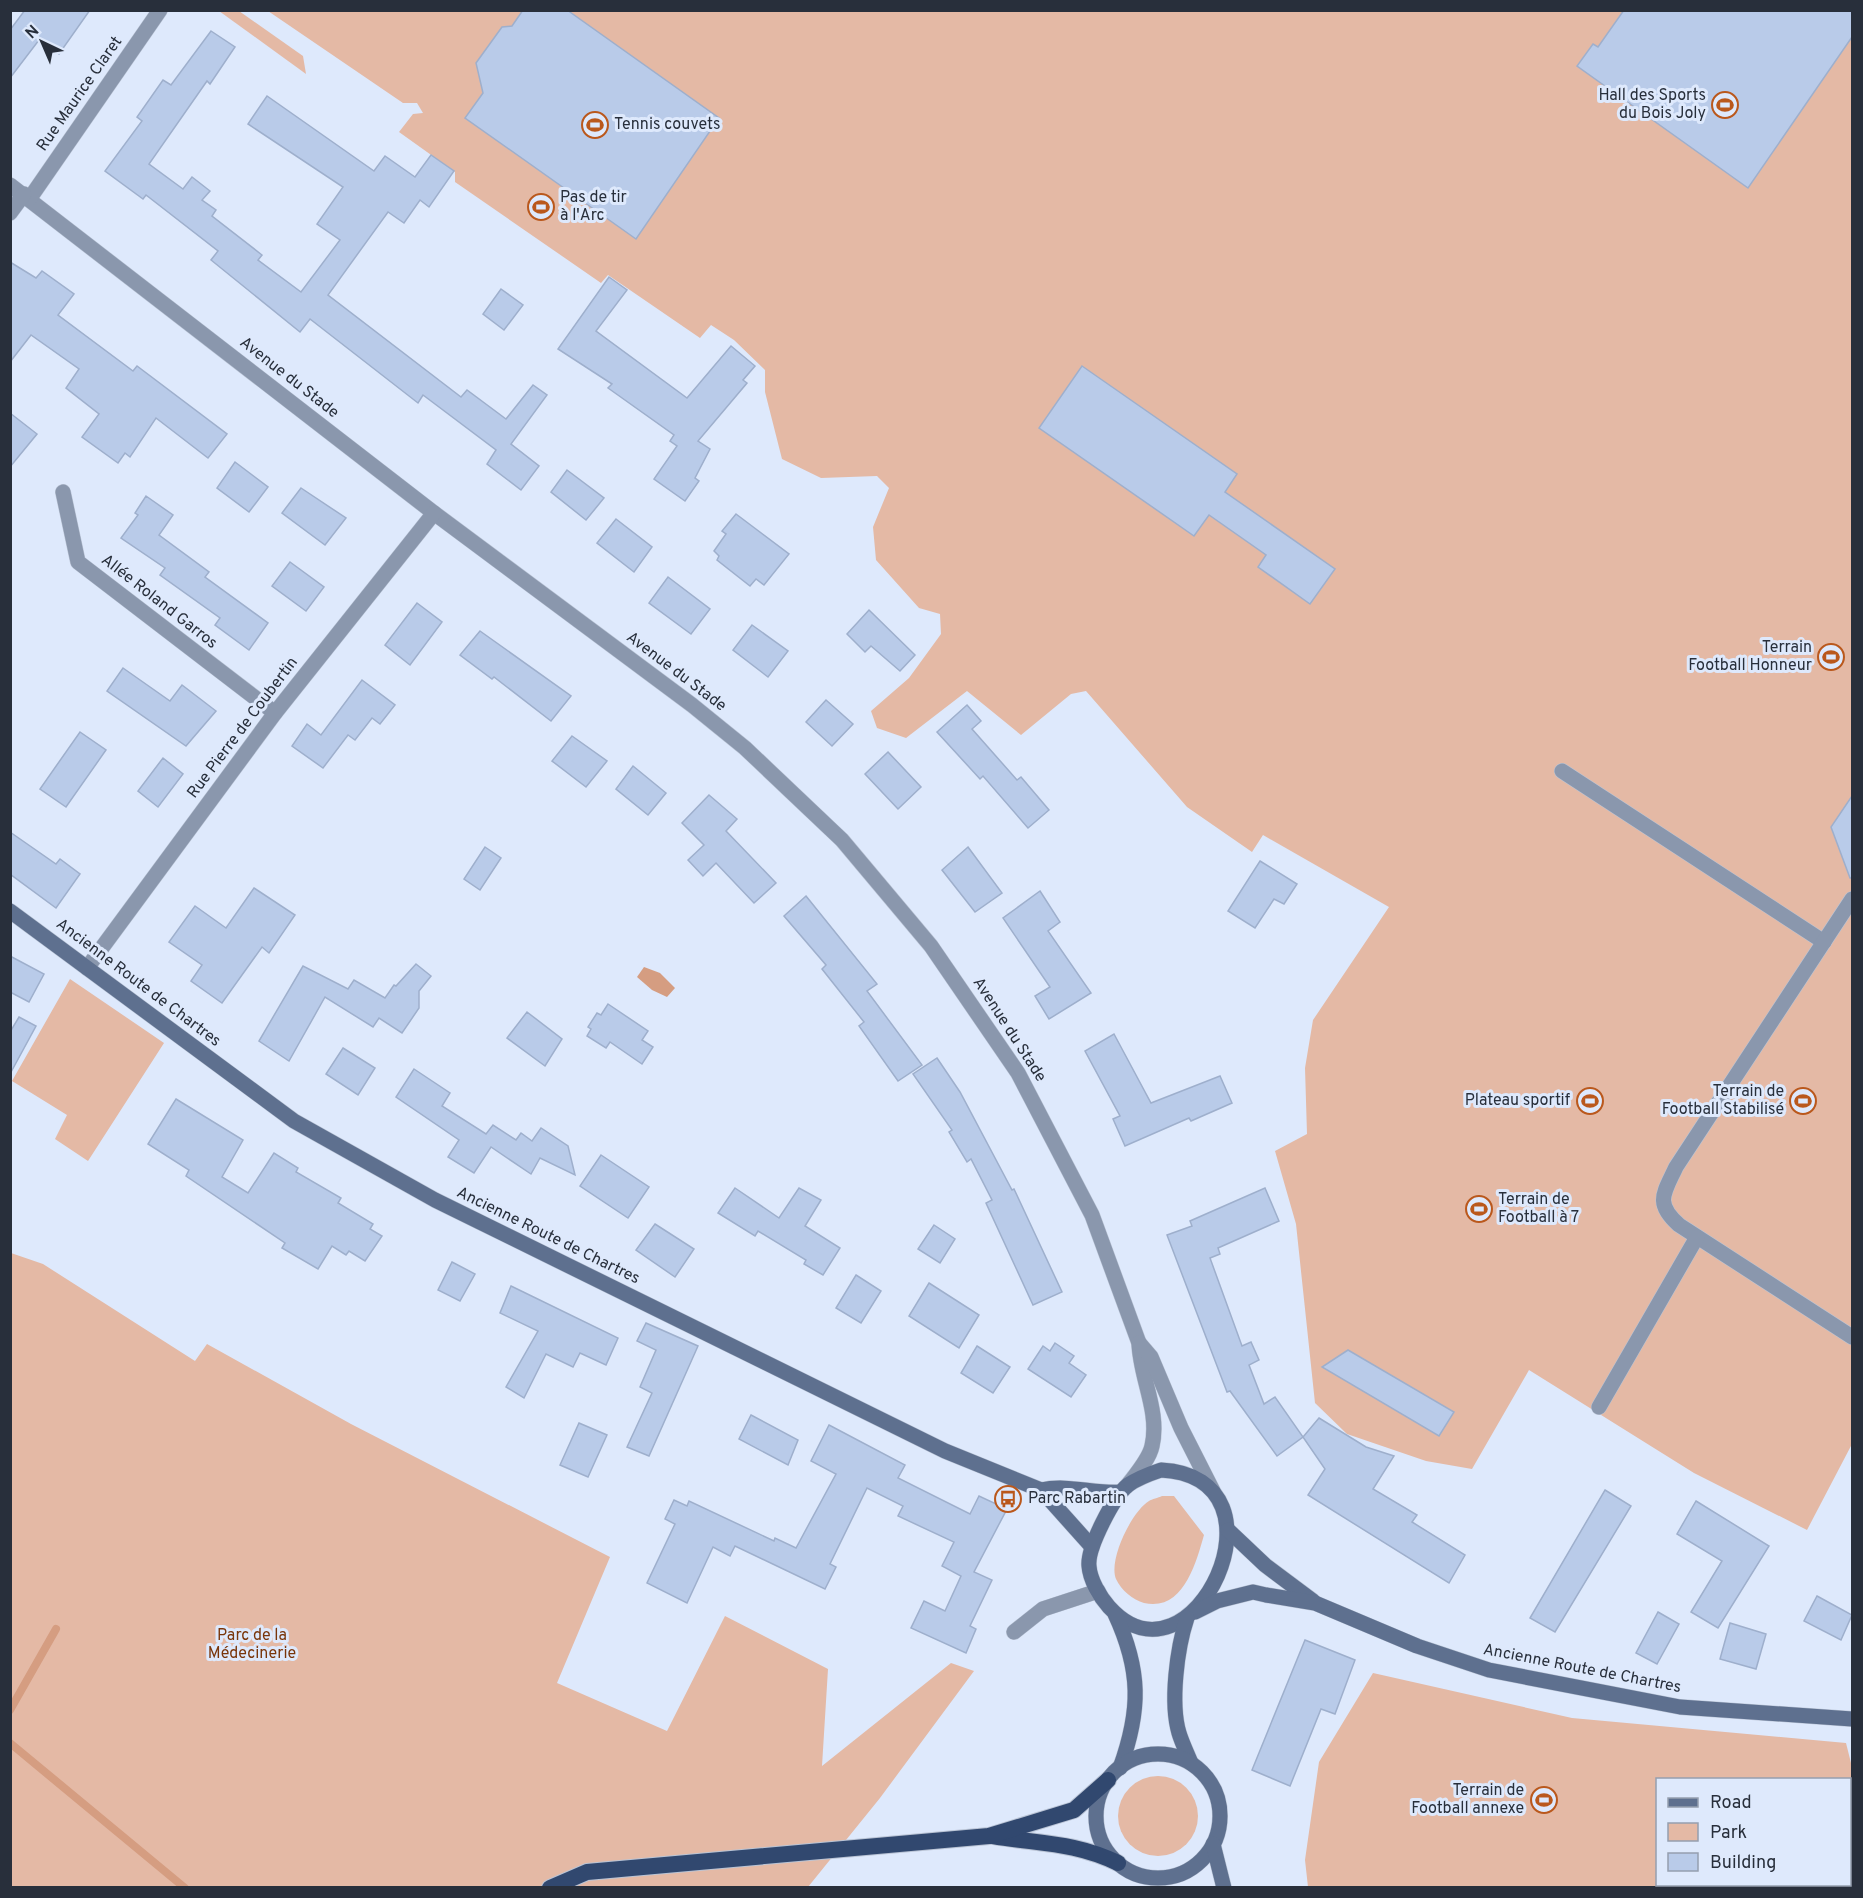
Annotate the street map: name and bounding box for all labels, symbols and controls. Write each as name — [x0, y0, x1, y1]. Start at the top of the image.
north arrow — [12, 12, 72, 72]
text: N — [22, 21, 44, 44]
street label: Rue Maurice Claret — [33, 33, 127, 155]
place label: Hall des Sports du Bois Joly — [1598, 86, 1706, 124]
sports icon: Hall des Sports du Bois Joly — [1710, 90, 1740, 120]
sports icon: Tennis couvets — [580, 110, 610, 140]
place label: Tennis couvets — [614, 115, 720, 135]
place label: Pas de tir à l'Arc — [560, 188, 627, 226]
sports icon: Pas de tir à l'Arc — [526, 192, 556, 222]
street label: Avenue du Stade — [235, 333, 343, 423]
street label: Allée Roland Garros — [97, 550, 221, 654]
street label: Avenue du Stade — [622, 628, 730, 716]
place label: Terrain Football Honneur — [1688, 638, 1812, 676]
sports icon: Terrain Football Honneur — [1816, 642, 1846, 672]
street label: Rue Pierre de Coubertin — [183, 653, 303, 803]
street label: Ancienne Route de Chartres — [52, 914, 224, 1052]
street label: Avenue du Stade — [968, 974, 1050, 1086]
place label: Terrain de Football Stabilisé — [1662, 1082, 1784, 1120]
sports icon: Plateau sportif — [1575, 1086, 1605, 1116]
sports icon: Terrain de Football Stabilisé — [1788, 1086, 1818, 1116]
place label: Plateau sportif — [1465, 1091, 1571, 1111]
street label: Ancienne Route de Chartres — [453, 1183, 643, 1289]
place label: Terrain de Football à 7 — [1498, 1190, 1579, 1228]
sports icon: Terrain de Football à 7 — [1464, 1194, 1494, 1224]
bus stop icon: Parc Rabartin — [993, 1484, 1023, 1514]
place label: Parc Rabartin — [1028, 1489, 1126, 1509]
park label: Parc de la Médecinerie — [208, 1626, 296, 1664]
street label: Ancienne Route de Chartres — [1481, 1640, 1683, 1698]
legend — [1656, 1778, 1851, 1886]
place label: Terrain de Football annexe — [1411, 1781, 1524, 1819]
sports icon: Terrain de Football annexe — [1529, 1785, 1559, 1815]
text: Road — [1710, 1792, 1752, 1815]
text: Park — [1710, 1822, 1747, 1845]
text: Building — [1710, 1852, 1776, 1875]

